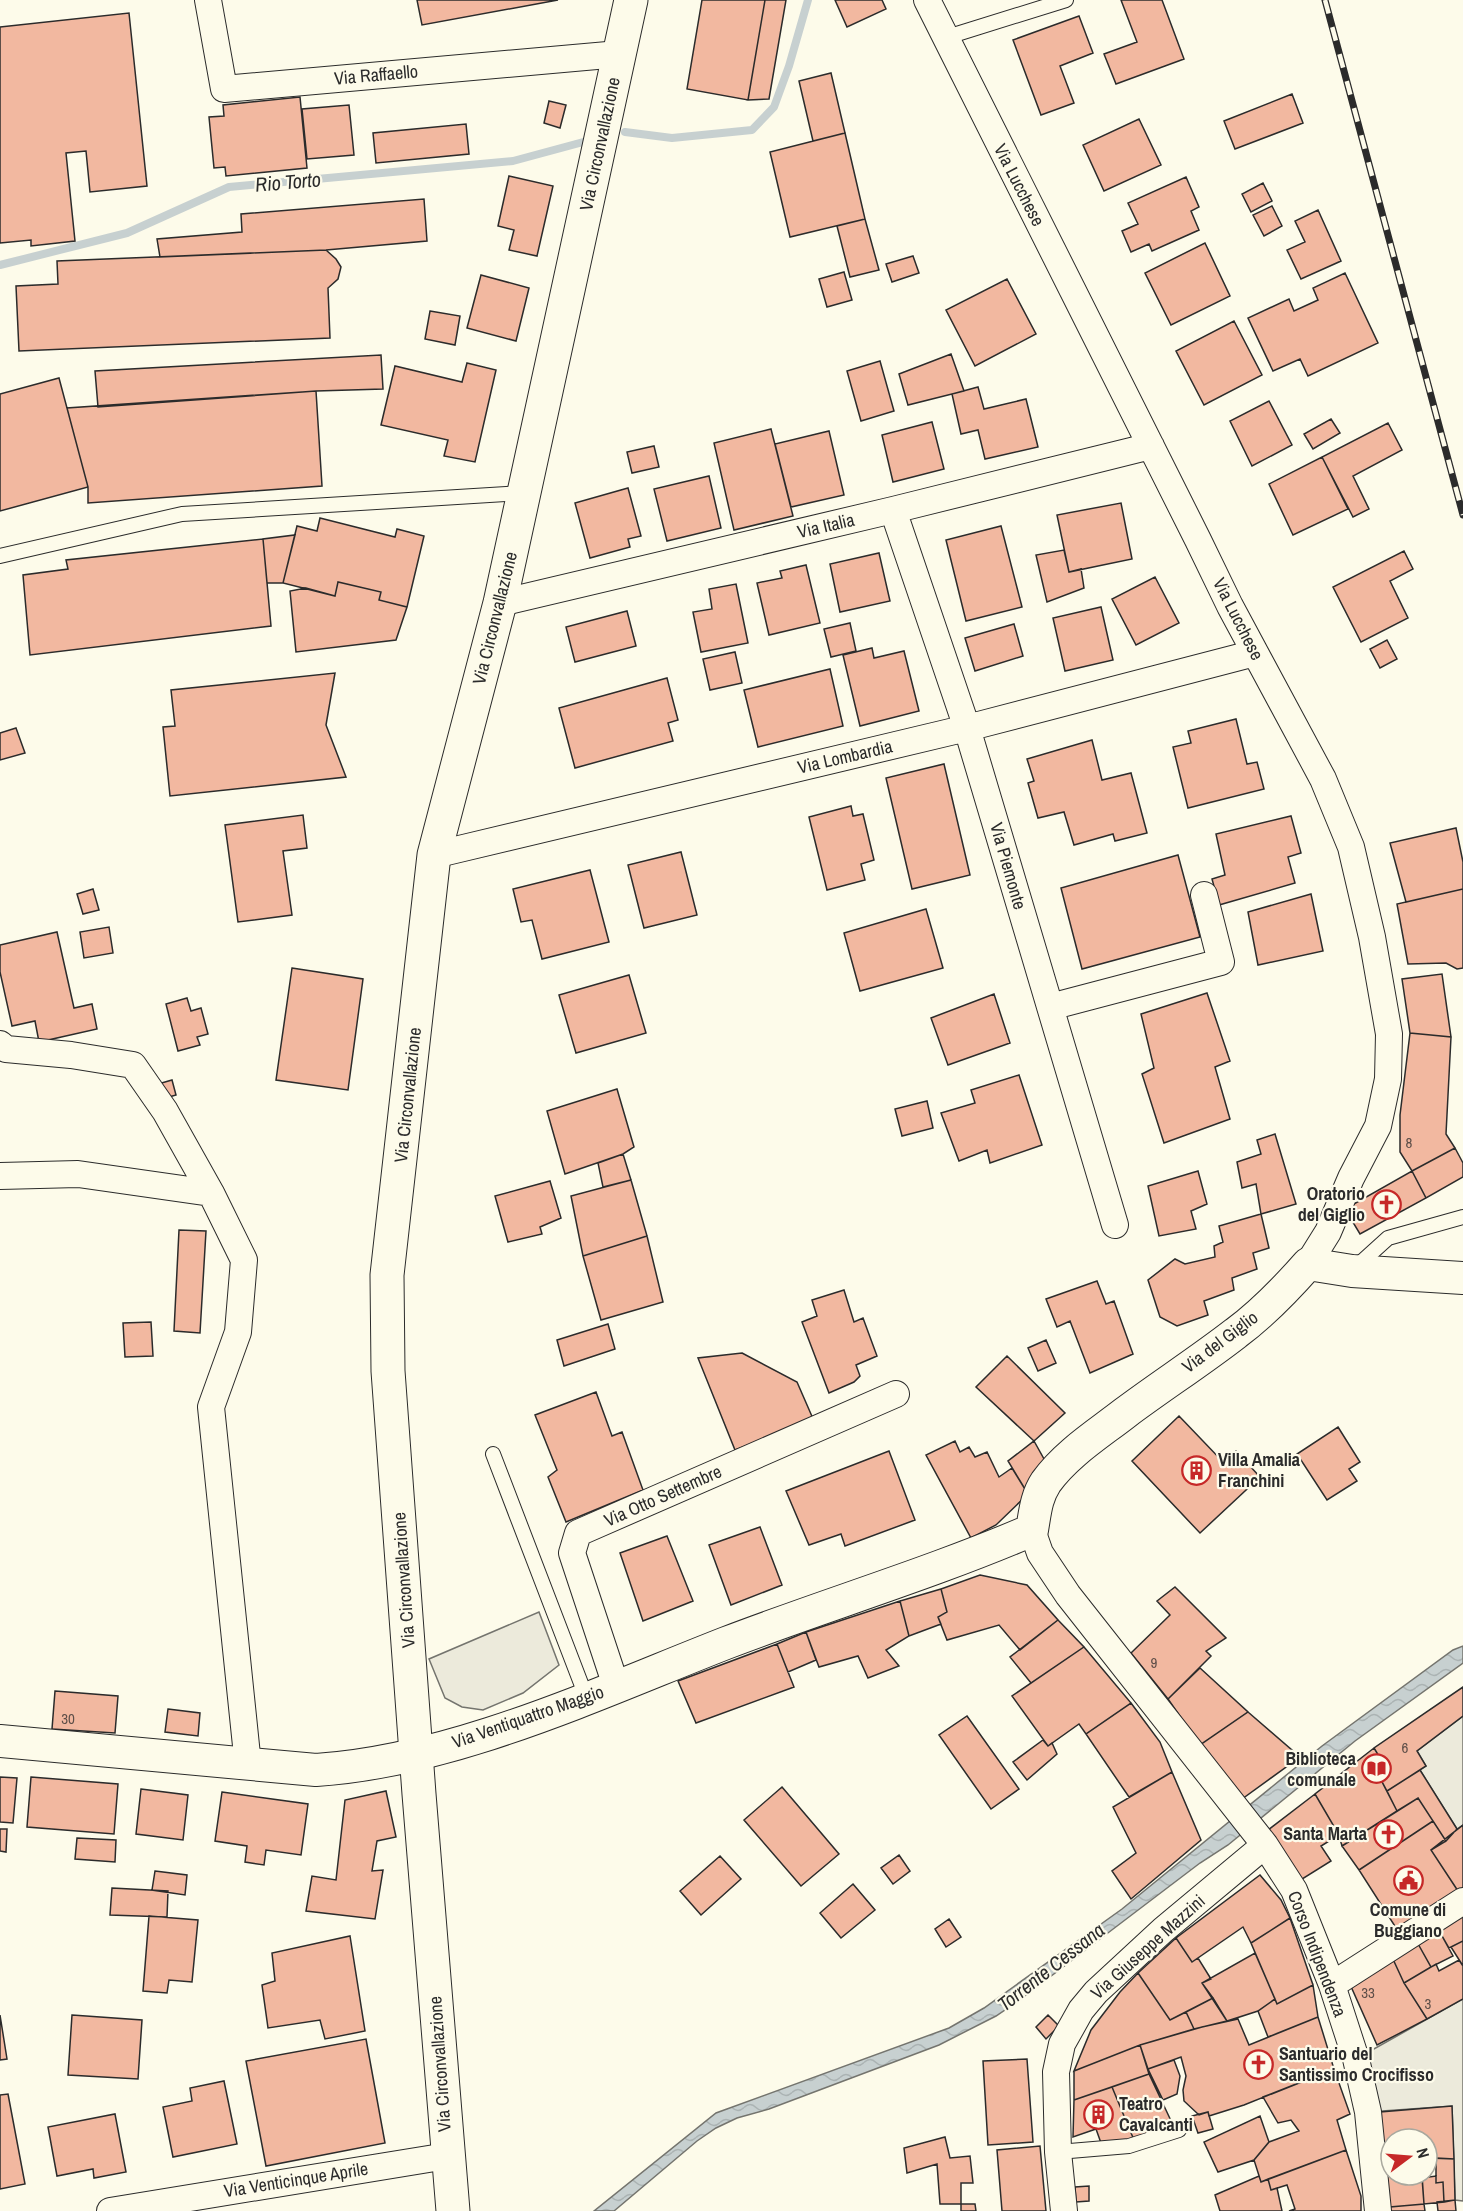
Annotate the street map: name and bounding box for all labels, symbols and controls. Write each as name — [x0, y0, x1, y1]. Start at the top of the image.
street label: Via Raffaello — [333, 58, 419, 91]
street label: Via Circonvallazione — [573, 75, 626, 213]
street label: Via Lucchese — [988, 139, 1051, 230]
water label: Rio Torto — [254, 165, 322, 198]
street label: Via Italia — [795, 507, 857, 544]
street label: Via Circonvallazione — [466, 549, 523, 687]
street label: Via Lucchese — [1207, 573, 1270, 664]
street label: Via Lombardia — [795, 733, 895, 780]
street label: Via Piemonte — [984, 820, 1033, 912]
street label: Via Circonvallazione — [388, 1026, 427, 1164]
house number: 8 — [1406, 1132, 1413, 1153]
place label: Oratorio del Giglio — [1298, 1181, 1365, 1227]
church icon: Oratorio del Giglio — [1370, 1188, 1402, 1220]
street label: Via del Giglio — [1177, 1305, 1263, 1378]
place label: Villa Amalia Franchini — [1218, 1447, 1301, 1493]
building icon: Villa Amalia Franchini — [1181, 1454, 1213, 1486]
street label: Via Otto Settembre — [600, 1458, 725, 1533]
street label: Via Circonvallazione — [386, 1511, 421, 1649]
house number: 9 — [1151, 1652, 1158, 1673]
street label: Via Ventiquattro Maggio — [449, 1679, 607, 1754]
house number: 30 — [61, 1708, 75, 1729]
house number: 6 — [1402, 1737, 1409, 1758]
place label: Biblioteca comunale — [1285, 1746, 1357, 1792]
library icon: Biblioteca comunale — [1361, 1753, 1393, 1785]
church icon: Santa Marta — [1372, 1818, 1404, 1850]
place label: Santa Marta — [1283, 1821, 1368, 1846]
public building icon: Comune di Buggiano — [1392, 1865, 1424, 1897]
street label: Corso Indipendenza — [1282, 1887, 1353, 2020]
street label: Via Giuseppe Mazzini — [1085, 1889, 1210, 2005]
place label: Comune di Buggiano — [1370, 1897, 1446, 1943]
water label: Torrente Cessana — [992, 1916, 1110, 2017]
house number: 33 — [1361, 1982, 1375, 2003]
house number: 3 — [1425, 1993, 1432, 2014]
street label: Via Circonvallazione — [422, 1995, 457, 2133]
place label: Santuario del Santissimo Crocifisso — [1279, 2041, 1434, 2087]
church icon: Santuario del Santissimo Crocifisso — [1242, 2048, 1274, 2080]
place label: Teatro Cavalcanti — [1119, 2091, 1193, 2137]
building icon: Teatro Cavalcanti — [1082, 2098, 1114, 2130]
north arrow — [1379, 2127, 1439, 2187]
text: N — [1412, 2145, 1435, 2160]
street label: Via Venticinque Aprile — [222, 2156, 370, 2203]

